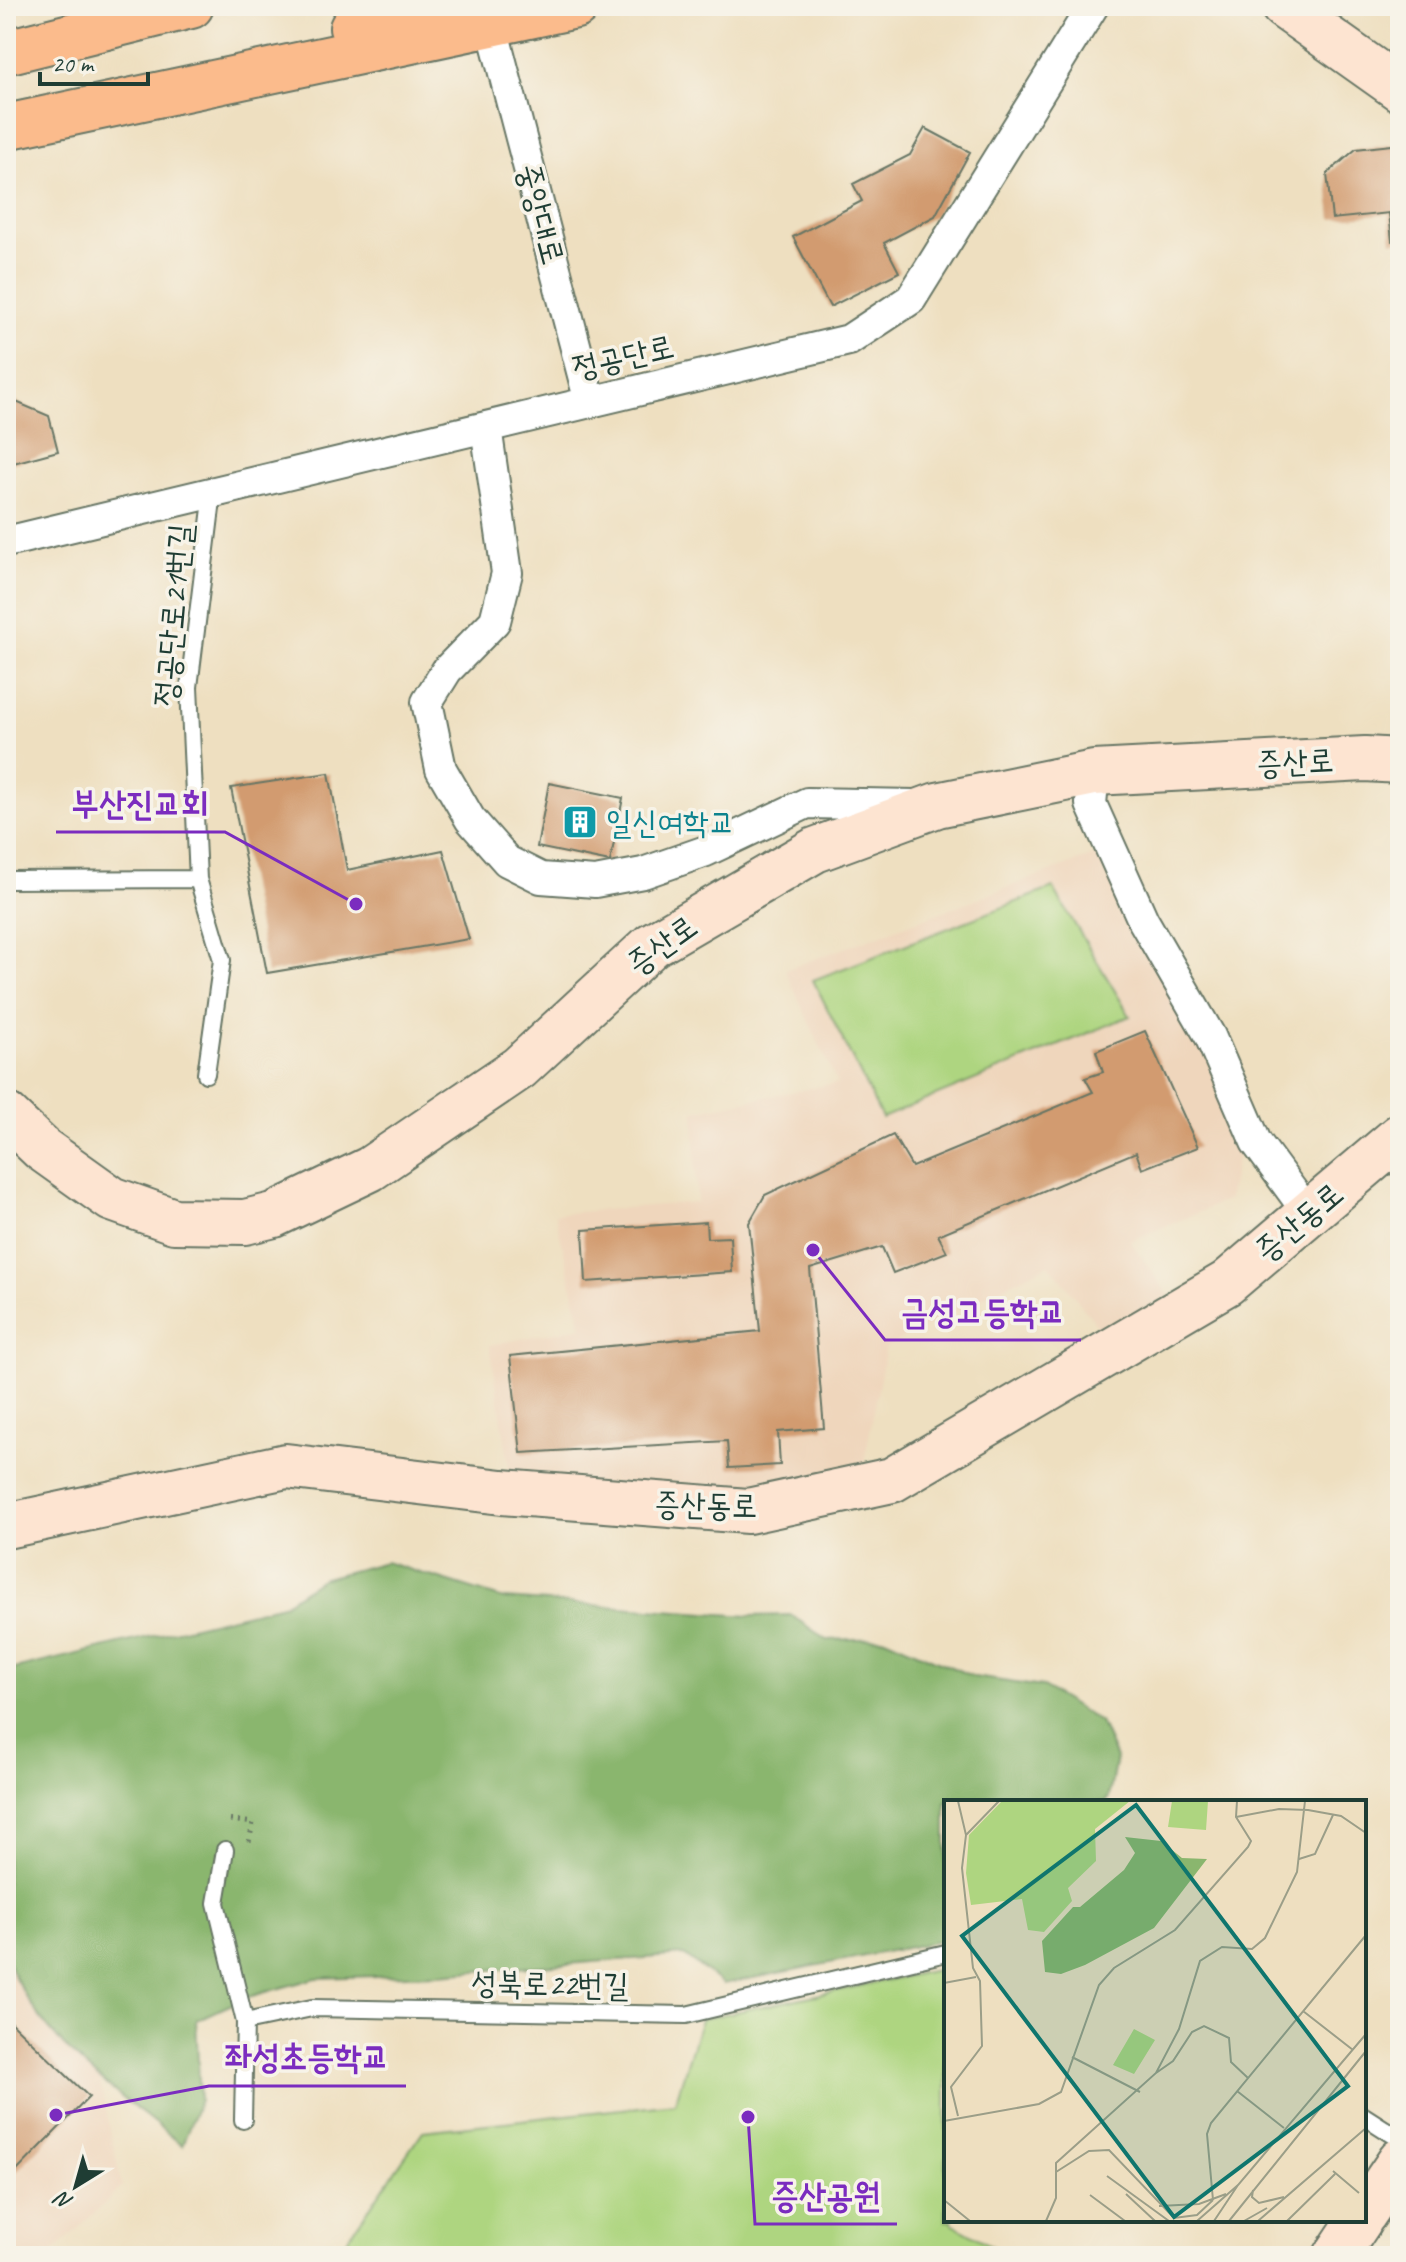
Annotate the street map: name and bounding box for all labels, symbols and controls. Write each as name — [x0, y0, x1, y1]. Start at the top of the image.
scale bar — [40, 36, 148, 86]
text: 20 m — [52, 49, 95, 79]
street label: 중앙대로 — [508, 159, 574, 269]
street label: 정공단로 — [568, 325, 678, 389]
street label: 정공단로21번길 — [145, 522, 201, 708]
street label: 증산로 — [1255, 740, 1335, 784]
callout: 부산진교회 — [56, 774, 225, 832]
text: 부산진교회 — [72, 782, 208, 825]
place label: 일신여학교 — [606, 802, 735, 843]
building icon: 일신여학교 — [561, 803, 599, 841]
street label: 증산로 — [619, 906, 705, 984]
street label: 증산동로 — [1246, 1173, 1352, 1271]
callout: 금성고등학교 — [885, 1282, 1081, 1340]
text: 금성고등학교 — [901, 1290, 1065, 1333]
street label: 증산동로 — [654, 1484, 758, 1526]
inset map — [944, 1800, 1366, 2222]
street label: 성북로22번길 — [471, 1962, 629, 2006]
callout: 좌성초등학교 — [209, 2028, 406, 2086]
text: 좌성초등학교 — [225, 2035, 389, 2078]
north arrow — [36, 2146, 116, 2226]
callout: 증산공원 — [755, 2166, 897, 2224]
text: 증산공원 — [771, 2174, 881, 2217]
text: N — [48, 2184, 78, 2216]

